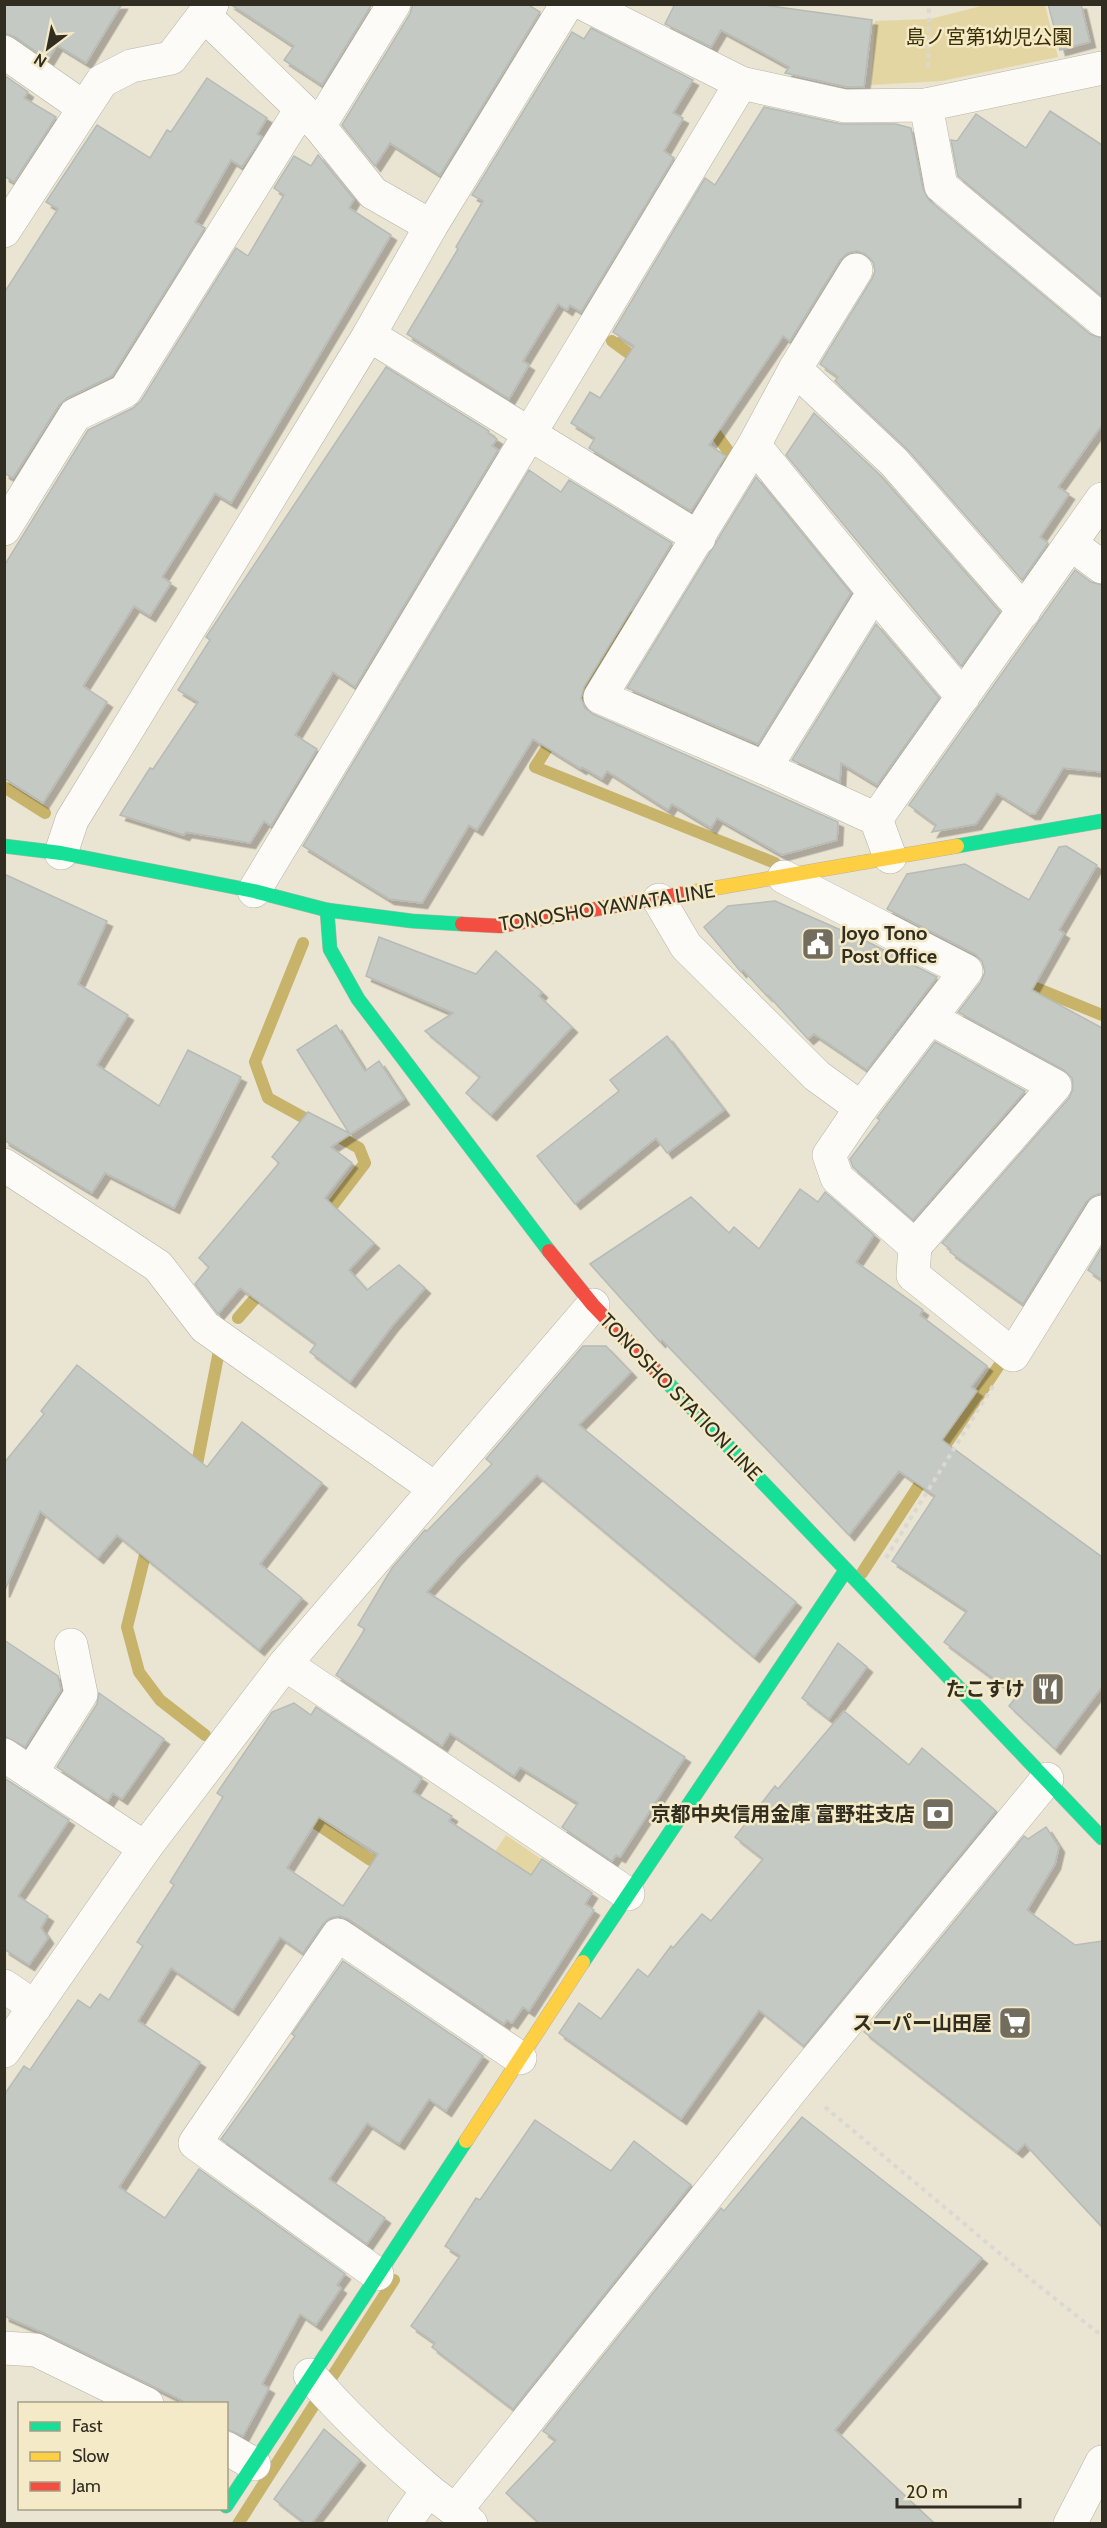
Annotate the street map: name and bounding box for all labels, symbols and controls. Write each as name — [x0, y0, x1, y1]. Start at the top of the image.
north arrow — [18, 18, 78, 78]
park label: 島ノ宮第1幼児公園 — [906, 25, 1072, 49]
text: N — [30, 49, 50, 71]
street label: TONOSHO YAWATA LINE — [497, 878, 717, 936]
place label: Joyo Tono Post Office — [840, 921, 937, 968]
public building icon: Joyo Tono Post Office — [800, 926, 836, 962]
street label: TONOSHO STATION LINE — [595, 1308, 767, 1486]
restaurant icon: たこすけ — [1030, 1671, 1066, 1707]
place label: たこすけ — [945, 1677, 1025, 1701]
bank icon: 京都中央信用金庫 富野荘支店 — [920, 1796, 956, 1832]
place label: 京都中央信用金庫 富野荘支店 — [651, 1802, 915, 1826]
supermarket icon: スーパー山田屋 — [997, 2005, 1033, 2041]
place label: スーパー山田屋 — [852, 2011, 992, 2035]
legend — [18, 2402, 228, 2510]
text: Fast — [72, 2415, 103, 2437]
text: Slow — [72, 2445, 109, 2467]
scale bar — [897, 2471, 1020, 2509]
text: Jam — [71, 2475, 101, 2497]
text: 20 m — [906, 2481, 948, 2503]

